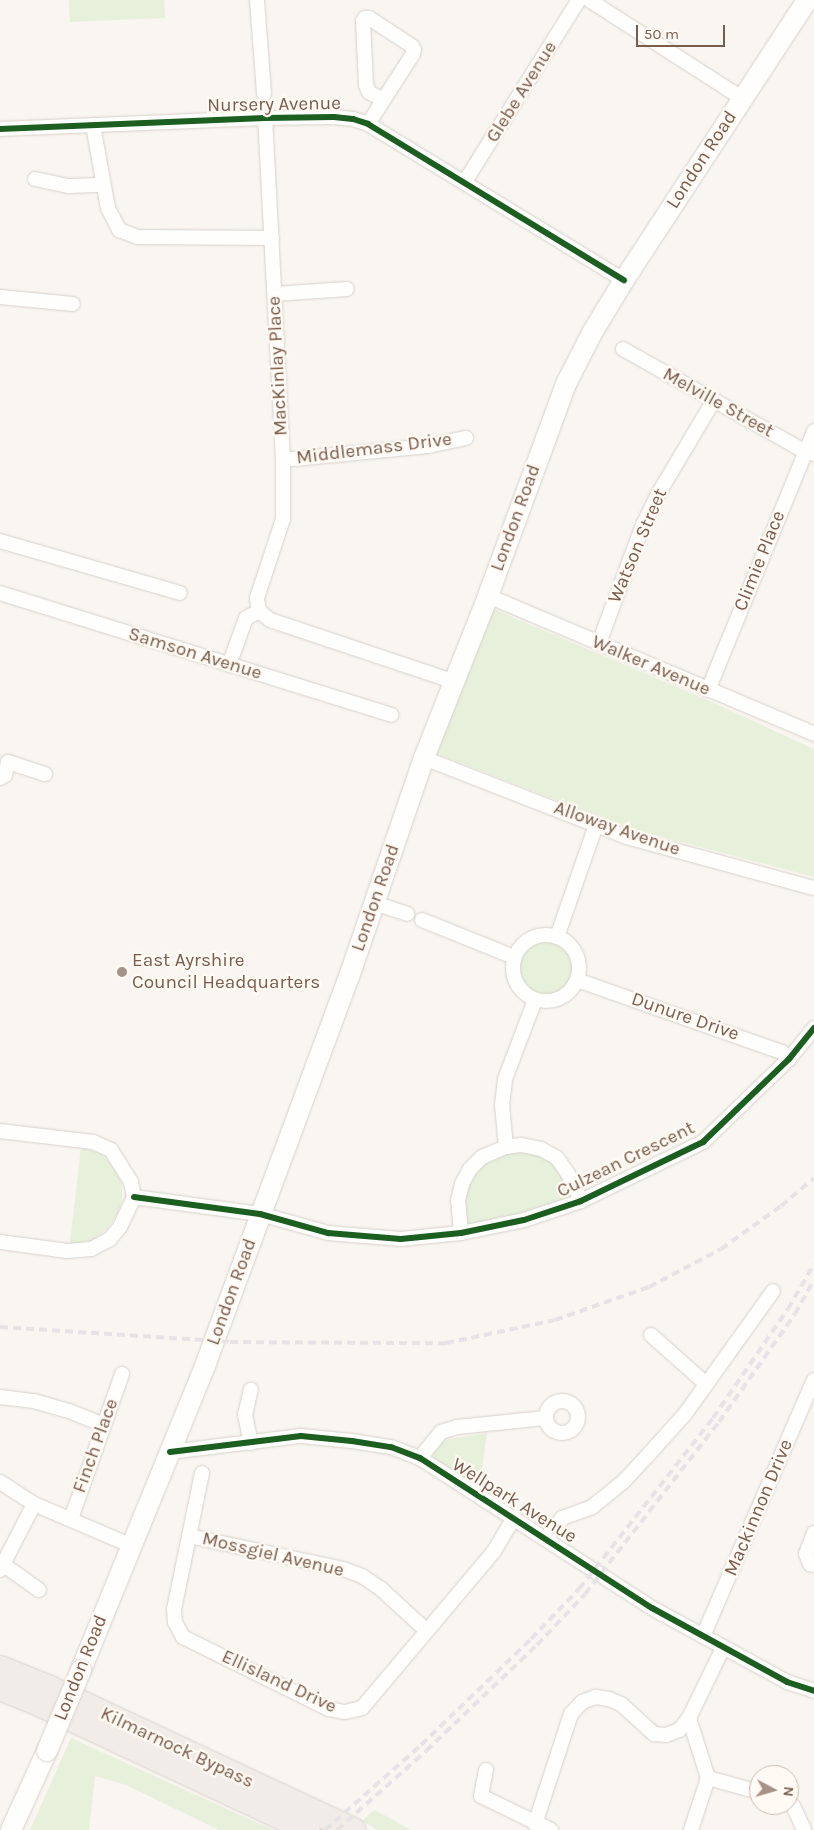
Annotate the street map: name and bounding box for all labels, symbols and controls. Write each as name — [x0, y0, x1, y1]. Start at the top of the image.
scale bar — [639, 15, 728, 47]
text: 50 m — [644, 25, 679, 43]
street label: Glebe Avenue — [482, 37, 562, 147]
street label: Nursery Avenue — [207, 92, 341, 118]
street label: London Road — [662, 107, 742, 213]
street label: MacKinlay Place — [263, 295, 293, 437]
street label: Melville Street — [658, 363, 778, 443]
street label: Middlemass Drive — [295, 428, 453, 470]
street label: London Road — [486, 461, 546, 575]
street label: Watson Street — [604, 485, 672, 607]
street label: Climie Place — [730, 508, 790, 614]
street label: Samson Avenue — [125, 623, 265, 685]
street label: Walker Avenue — [588, 631, 714, 701]
street label: Alloway Avenue — [551, 797, 683, 861]
street label: London Road — [347, 841, 405, 955]
place label: East Ayrshire Council Headquarters — [132, 950, 320, 994]
marker: East Ayrshire Council Headquarters — [116, 966, 128, 978]
street label: Dunure Drive — [628, 988, 742, 1046]
street label: Culzean Crescent — [554, 1117, 698, 1203]
street label: London Road — [202, 1235, 262, 1349]
street label: Finch Place — [68, 1396, 124, 1496]
street label: Mackinnon Drive — [720, 1436, 798, 1580]
street label: Wellpark Avenue — [447, 1453, 581, 1549]
street label: Mossgiel Avenue — [200, 1528, 346, 1582]
street label: London Road — [49, 1612, 113, 1724]
street label: Ellisland Drive — [218, 1645, 340, 1719]
street label: Kilmarnock Bypass — [97, 1702, 257, 1794]
north arrow — [749, 1765, 799, 1815]
text: N — [779, 1786, 797, 1797]

